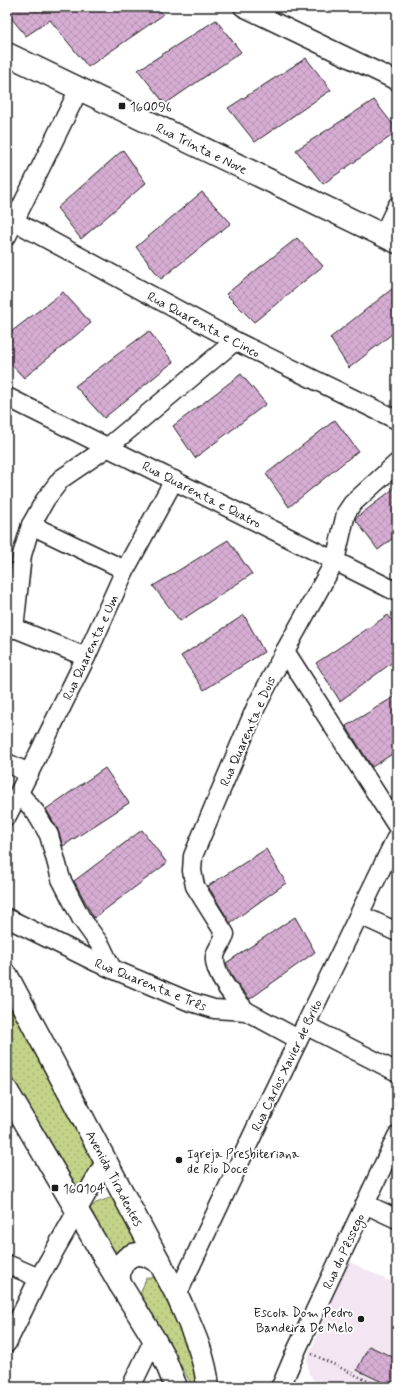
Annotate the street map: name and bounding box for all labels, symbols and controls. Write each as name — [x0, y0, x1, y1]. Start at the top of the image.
place label: 160096 — [130, 99, 172, 116]
marker: 160096 — [117, 101, 127, 111]
street label: Rua Trinta e Nove — [153, 120, 250, 179]
street label: Rua Quarenta e Cinco — [144, 288, 263, 362]
street label: Rua Quarenta e Quatro — [139, 458, 264, 533]
street label: Rua Quarenta e Um — [59, 592, 123, 703]
street label: Rua Quarenta e Dois — [216, 674, 280, 789]
street label: Rua Quarenta e Três — [92, 955, 209, 1016]
street label: Rua Carlos Xavier de Brito — [248, 997, 327, 1134]
street label: Avenida Tiradentes — [81, 1128, 146, 1230]
place label: Igreja Presbiteriana de Rio Doce — [187, 1146, 300, 1178]
marker: Igreja Presbiteriana de Rio Doce — [174, 1155, 184, 1165]
place label: 160104 — [63, 1181, 105, 1198]
marker: 160104 — [50, 1183, 60, 1193]
street label: Rua do Pêssego — [319, 1211, 370, 1293]
place label: Escola Dom Pedro Bandeira De Melo — [253, 1305, 353, 1337]
marker: Escola Dom Pedro Bandeira De Melo — [356, 1314, 366, 1324]

